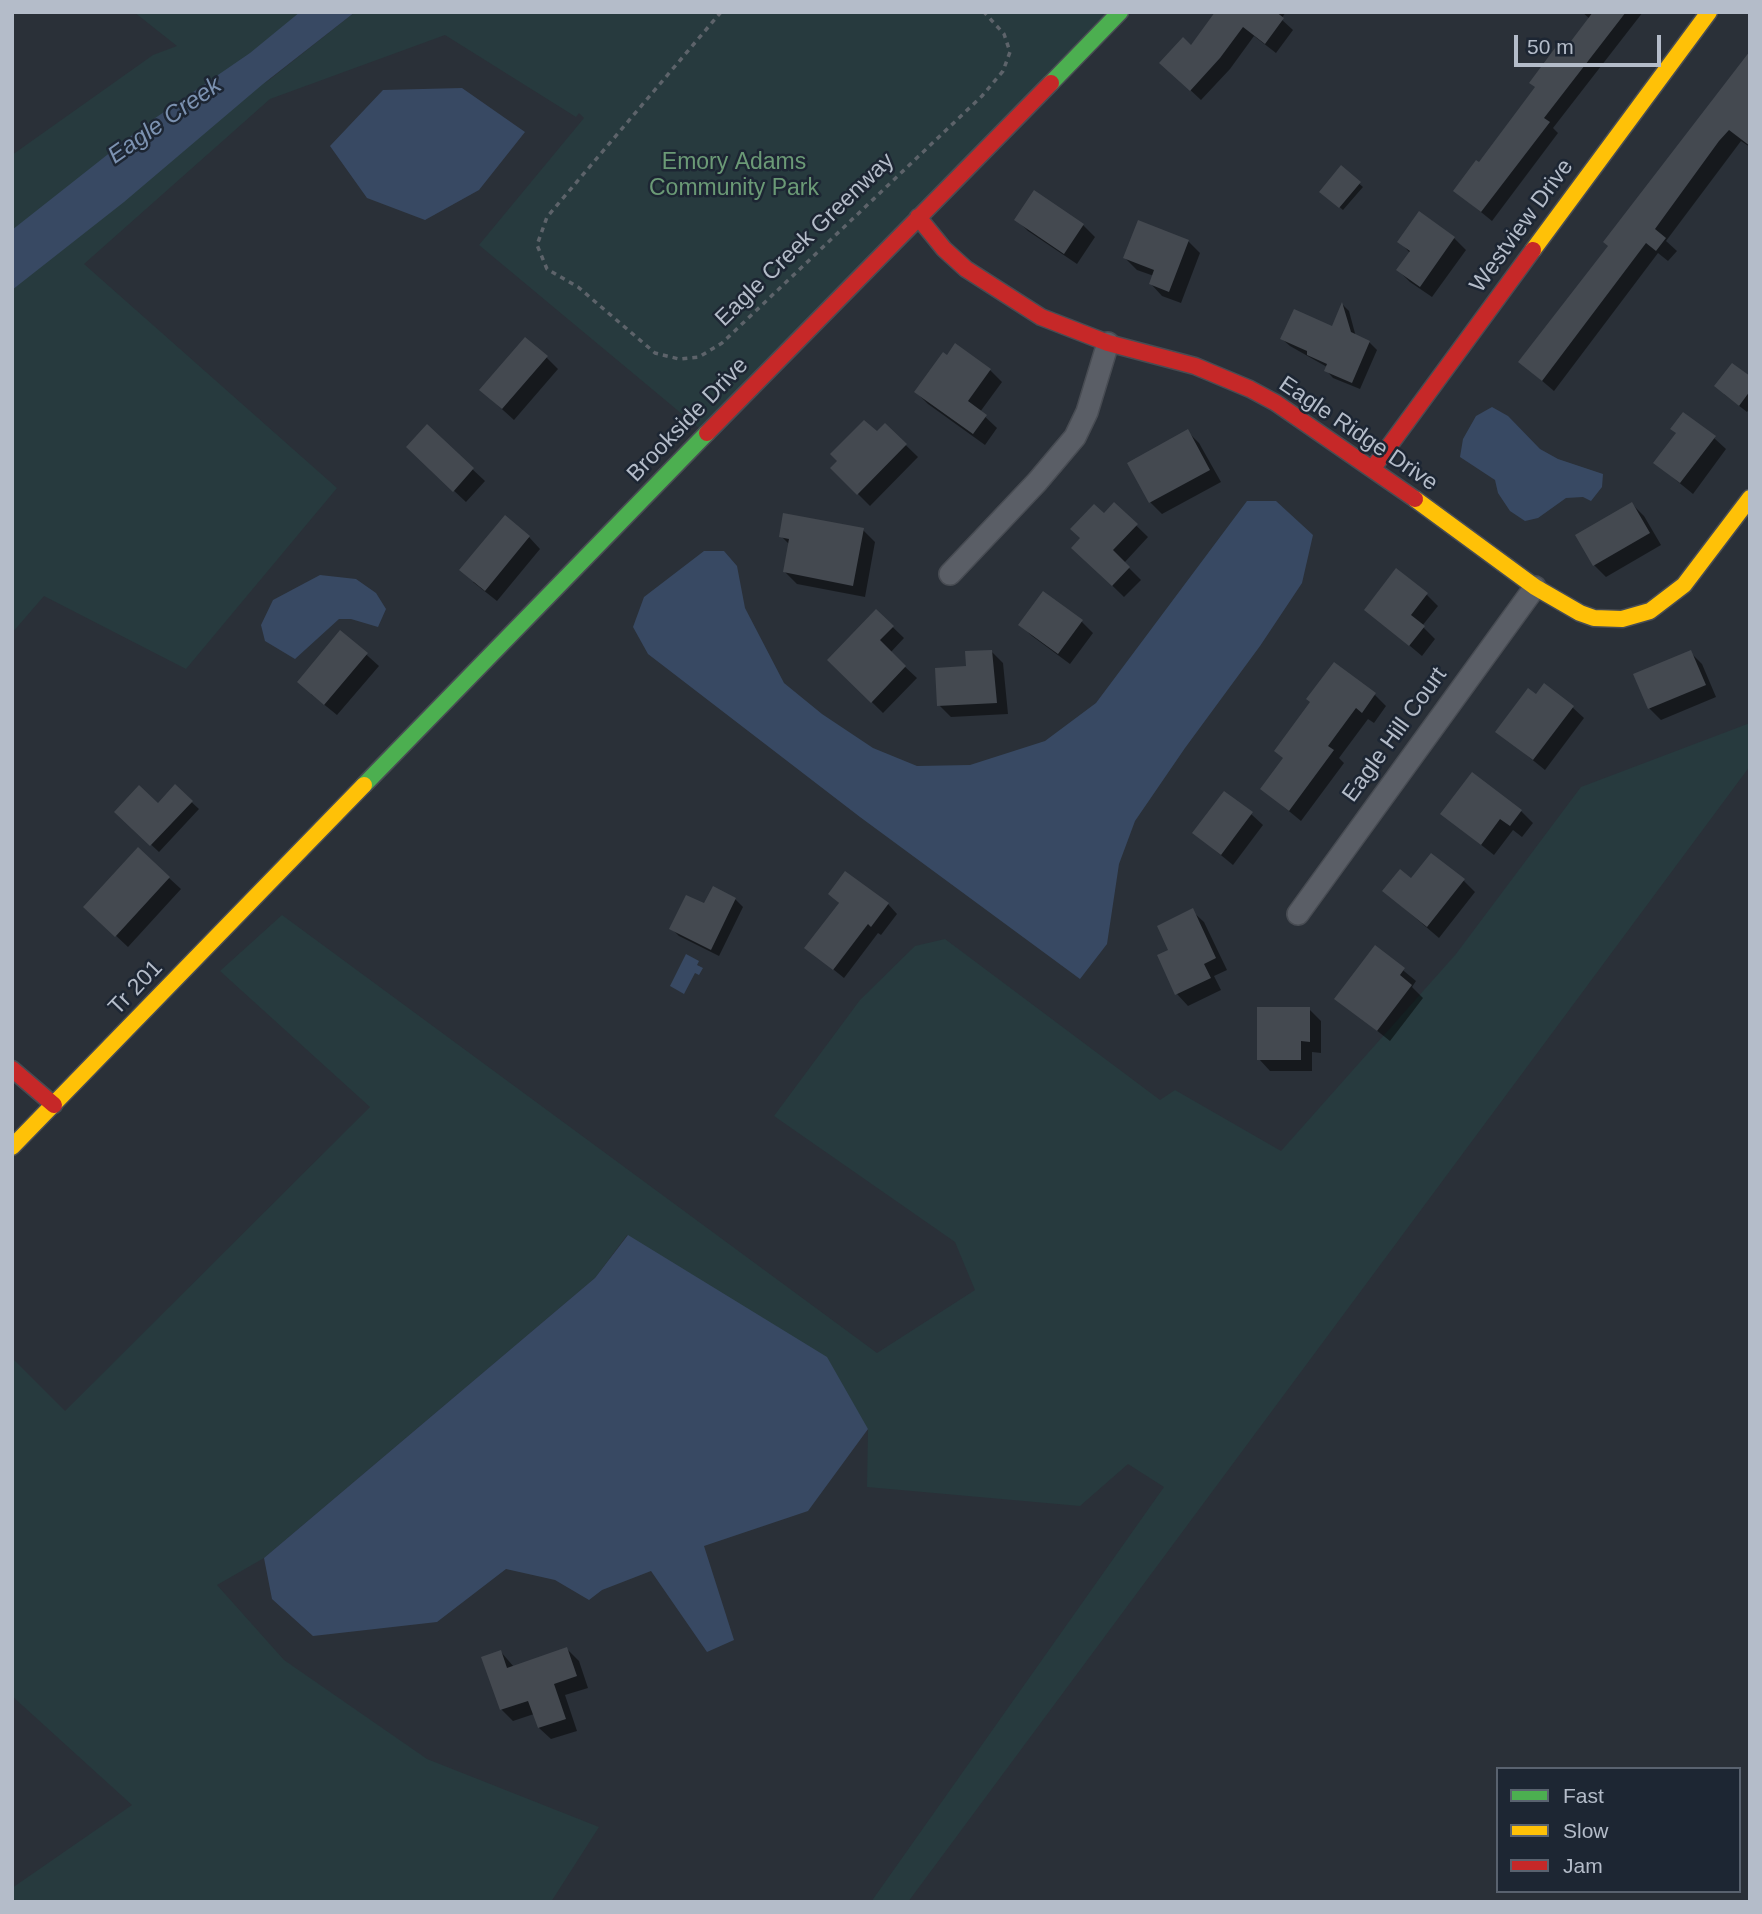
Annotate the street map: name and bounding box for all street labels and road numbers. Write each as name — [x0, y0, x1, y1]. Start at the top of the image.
street label: Eagle Creek Greenway — [710, 147, 900, 333]
street label: Westview Drive — [1464, 154, 1580, 298]
street label: Brookside Drive — [622, 352, 754, 488]
street label: Eagle Ridge Drive — [1273, 371, 1443, 497]
street label: Eagle Hill Court — [1337, 662, 1453, 808]
street label: Tr 201 — [103, 955, 169, 1021]

